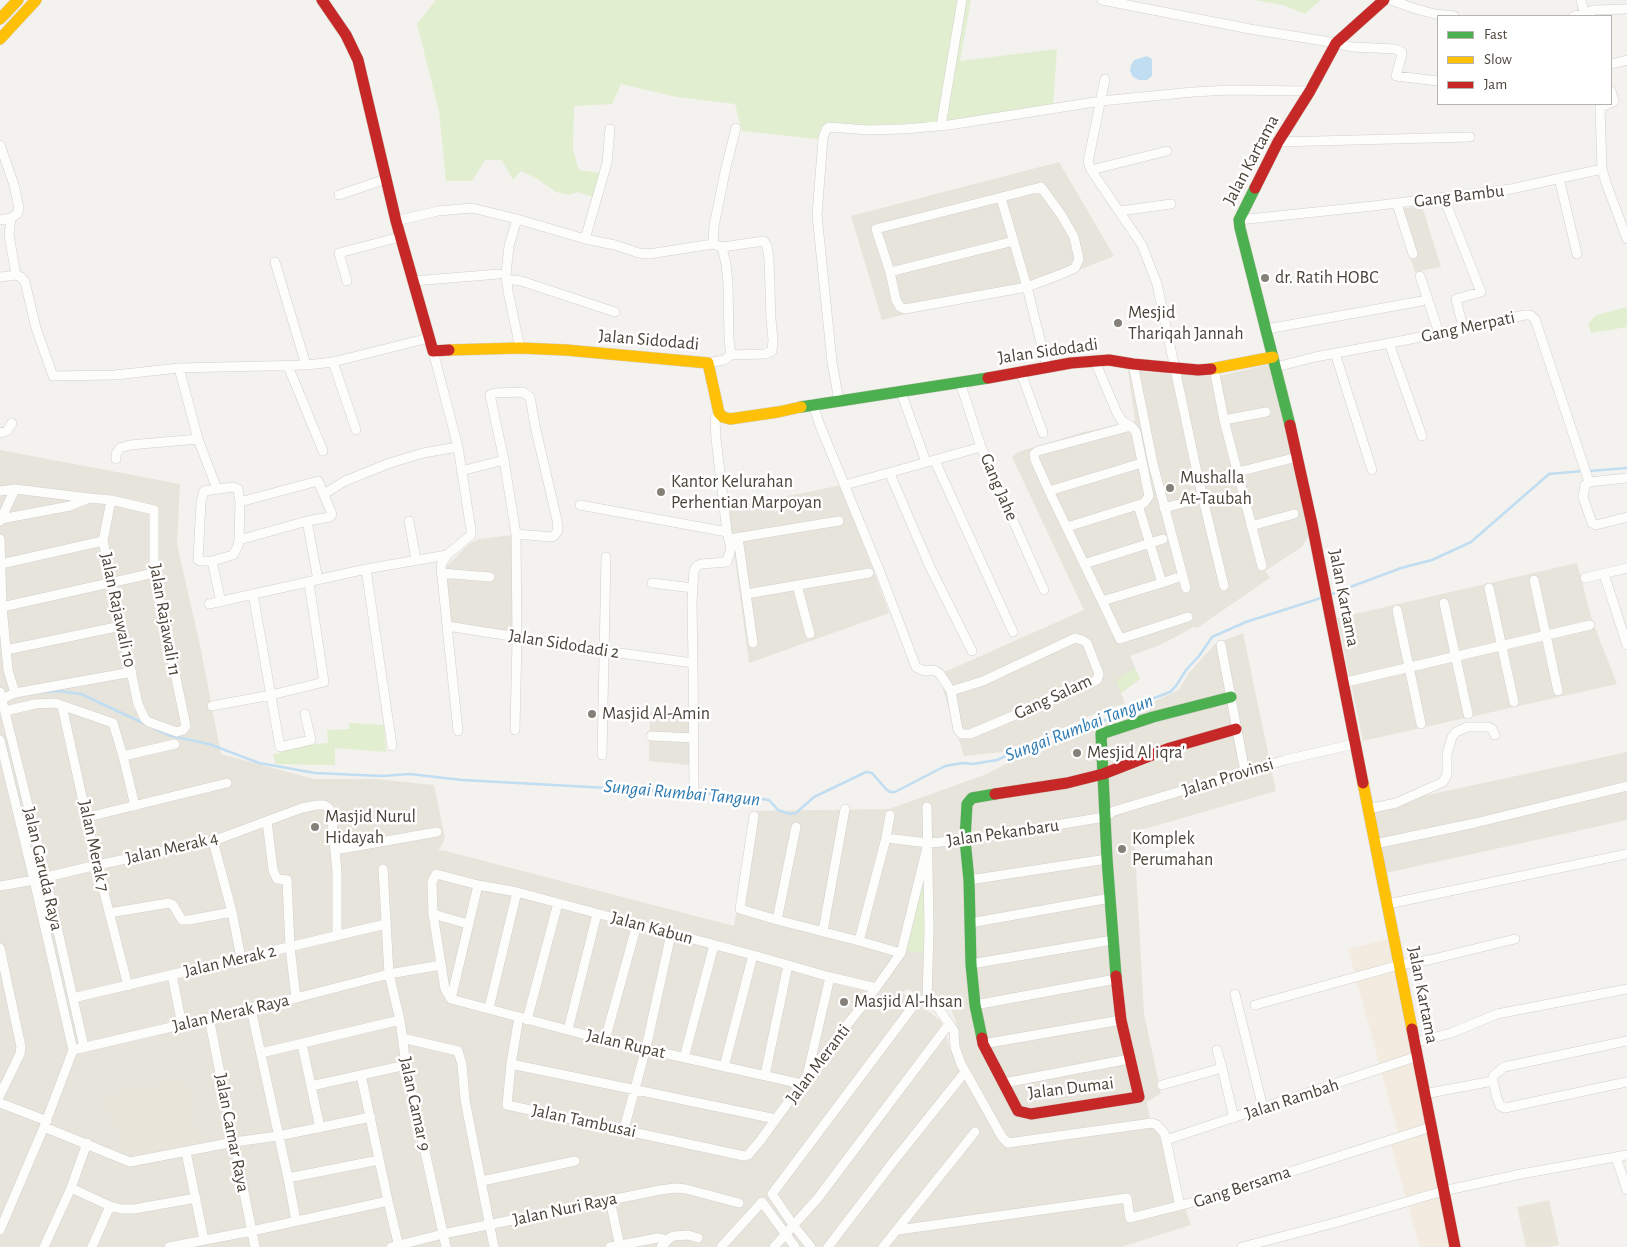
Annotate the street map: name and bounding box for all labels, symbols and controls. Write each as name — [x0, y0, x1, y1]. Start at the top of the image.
legend — [1437, 15, 1612, 105]
text: Fast — [1484, 27, 1507, 42]
text: Slow — [1484, 52, 1512, 67]
text: Jam — [1484, 77, 1507, 92]
street label: Jalan Kartama — [1218, 111, 1284, 209]
street label: Gang Bambu — [1413, 180, 1505, 212]
place label: dr. Ratih HOBC — [1275, 267, 1379, 289]
marker: dr. Ratih HOBC — [1259, 272, 1271, 284]
place label: Mesjid Thariqah Jannah — [1128, 302, 1244, 344]
street label: Gang Merpati — [1419, 307, 1517, 347]
marker: Mesjid Thariqah Jannah — [1112, 317, 1124, 329]
street label: Jalan Sidodadi — [598, 325, 700, 355]
street label: Jalan Sidodadi — [997, 333, 1099, 369]
street label: Gang Jahe — [975, 450, 1023, 524]
place label: Mushalla At-Taubah — [1180, 467, 1252, 509]
place label: Kantor Kelurahan Perhentian Marpoyan — [671, 471, 822, 514]
marker: Mushalla At-Taubah — [1164, 482, 1176, 494]
marker: Kantor Kelurahan Perhentian Marpoyan — [655, 486, 667, 498]
street label: Jalan Kartama — [1324, 548, 1364, 648]
street label: Jalan Rajawali 10 — [95, 551, 141, 669]
street label: Jalan Rajawali 11 — [145, 562, 185, 678]
street label: Jalan Sidodadi 2 — [507, 625, 621, 663]
street label: Gang Salam — [1011, 670, 1095, 724]
water label: Sungai Rumbai Tangun — [1002, 689, 1156, 767]
place label: Masjid Al-Amin — [602, 703, 710, 725]
marker: Masjid Al-Amin — [586, 708, 598, 720]
place label: Mesjid Al iqra' — [1087, 742, 1185, 764]
marker: Mesjid Al iqra' — [1071, 747, 1083, 759]
street label: Jalan Provinsi — [1180, 753, 1276, 801]
water label: Sungai Rumbai Tangun — [603, 775, 761, 811]
street label: Jalan Merak 7 — [74, 798, 114, 894]
street label: Jalan Garuda Raya — [18, 805, 68, 933]
place label: Masjid Nurul Hidayah — [325, 806, 416, 849]
street label: Jalan Pekanbaru — [946, 814, 1060, 852]
marker: Masjid Nurul Hidayah — [309, 821, 321, 833]
street label: Jalan Merak 4 — [124, 827, 220, 869]
place label: Komplek Perumahan — [1132, 828, 1213, 871]
marker: Komplek Perumahan — [1116, 843, 1128, 855]
street label: Jalan Kabun — [609, 907, 695, 949]
street label: Jalan Merak 2 — [182, 940, 278, 982]
street label: Jalan Kartama — [1403, 945, 1443, 1045]
street label: Jalan Merak Raya — [171, 989, 291, 1037]
place label: Masjid Al-Ihsan — [854, 991, 962, 1013]
marker: Masjid Al-Ihsan — [838, 996, 850, 1008]
street label: Jalan Meranti — [781, 1020, 855, 1108]
street label: Jalan Rupat — [584, 1024, 668, 1064]
street label: Jalan Camar 9 — [394, 1055, 436, 1153]
street label: Jalan Camar Raya — [210, 1072, 254, 1194]
street label: Jalan Dumai — [1027, 1072, 1115, 1104]
street label: Jalan Rambah — [1242, 1074, 1342, 1124]
street label: Jalan Tambusai — [530, 1099, 638, 1143]
street label: Gang Bersama — [1191, 1161, 1293, 1213]
street label: Jalan Nuri Raya — [511, 1187, 619, 1231]

